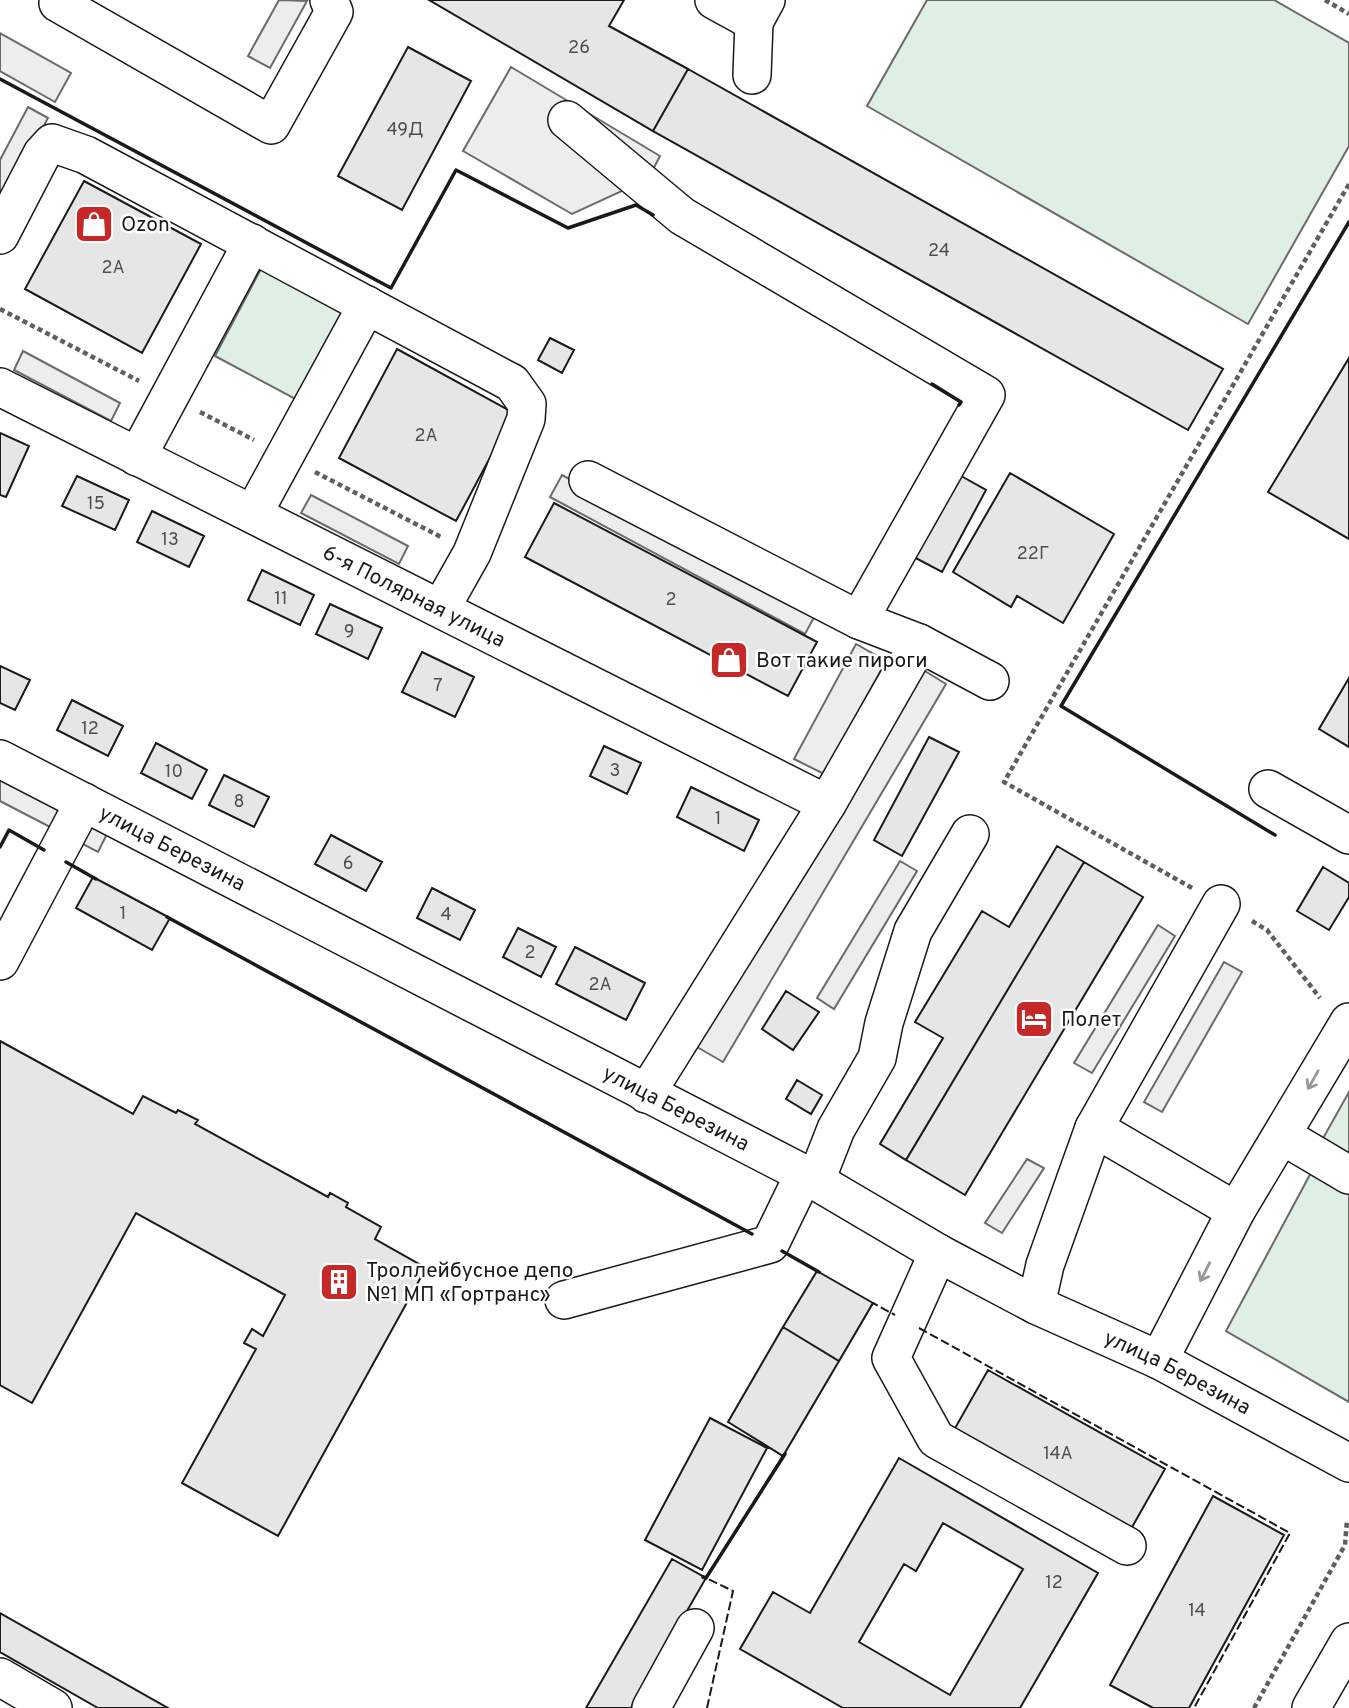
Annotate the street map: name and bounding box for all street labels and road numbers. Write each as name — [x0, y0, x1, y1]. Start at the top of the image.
street label: 6-я Полярная улица — [318, 540, 510, 655]
street label: улица Березина — [94, 800, 250, 898]
street label: улица Березина — [598, 1060, 753, 1158]
street label: улица Березина — [1099, 1325, 1255, 1422]

